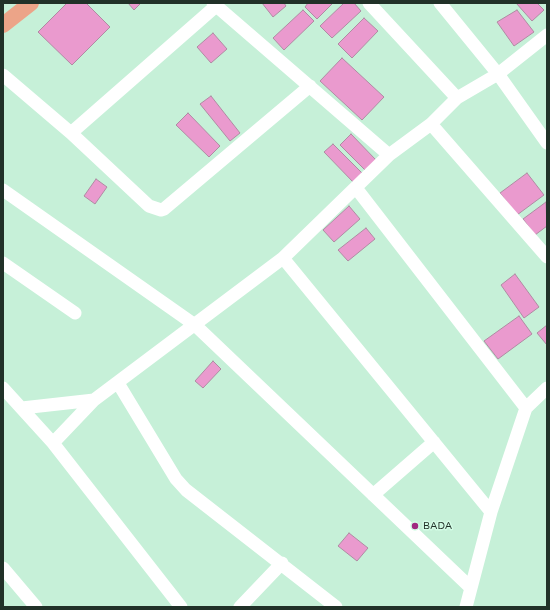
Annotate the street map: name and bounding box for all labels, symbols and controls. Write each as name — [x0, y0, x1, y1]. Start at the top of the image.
place label: BADA — [423, 520, 452, 532]
marker: BADA — [410, 521, 420, 531]

